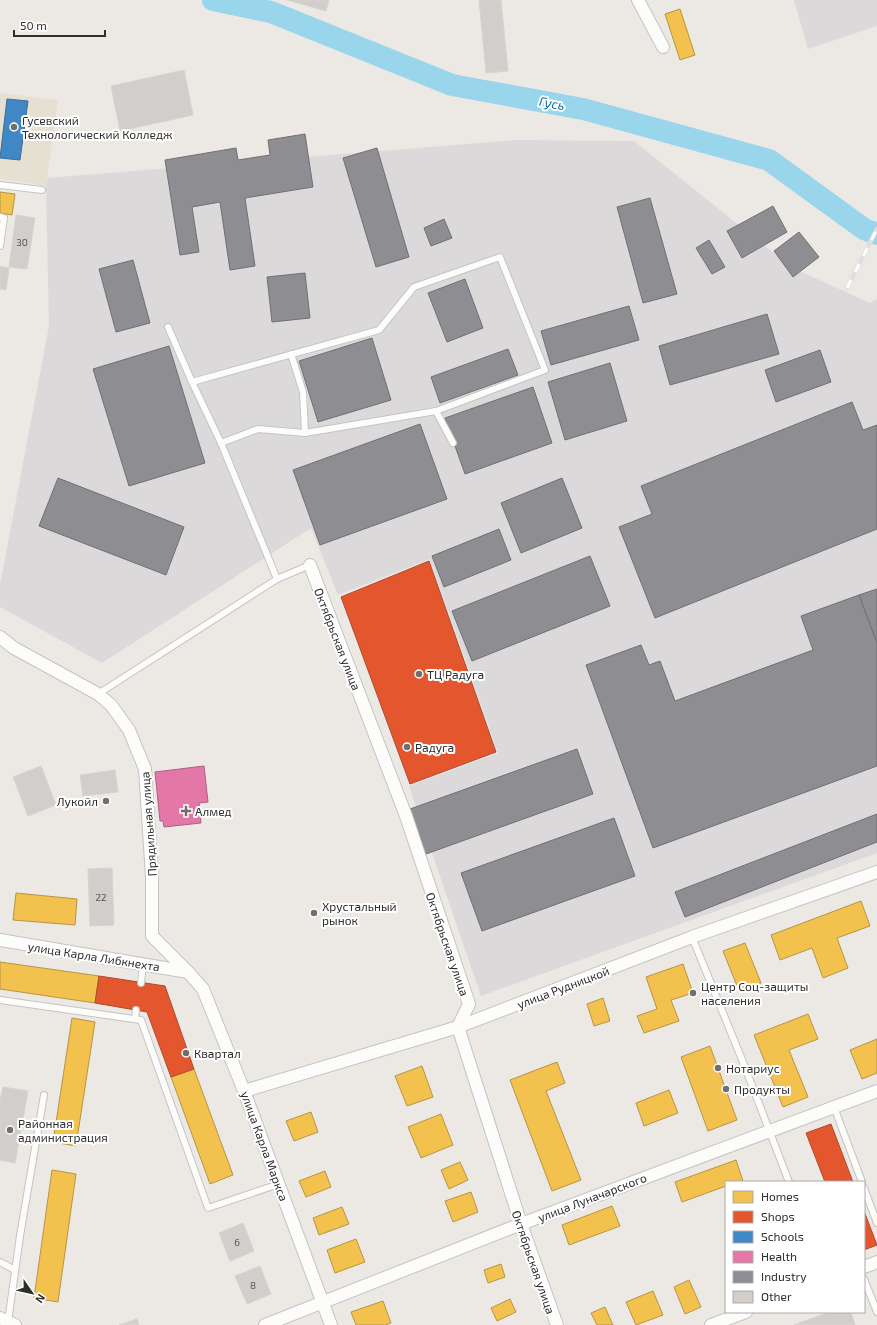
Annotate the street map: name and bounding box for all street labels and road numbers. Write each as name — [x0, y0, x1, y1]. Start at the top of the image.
street label: Октябрьская улица — [311, 586, 364, 693]
street label: Прядильная улица — [137, 771, 160, 877]
street label: Октябрьская улица — [423, 890, 472, 998]
street label: улица Карла Либкнехта — [27, 939, 161, 974]
street label: улица Рудницкой — [515, 963, 611, 1012]
street label: улица Карла Маркса — [238, 1089, 291, 1203]
street label: улица Луначарского — [536, 1170, 649, 1225]
street label: Октябрьская улица — [509, 1208, 558, 1316]

